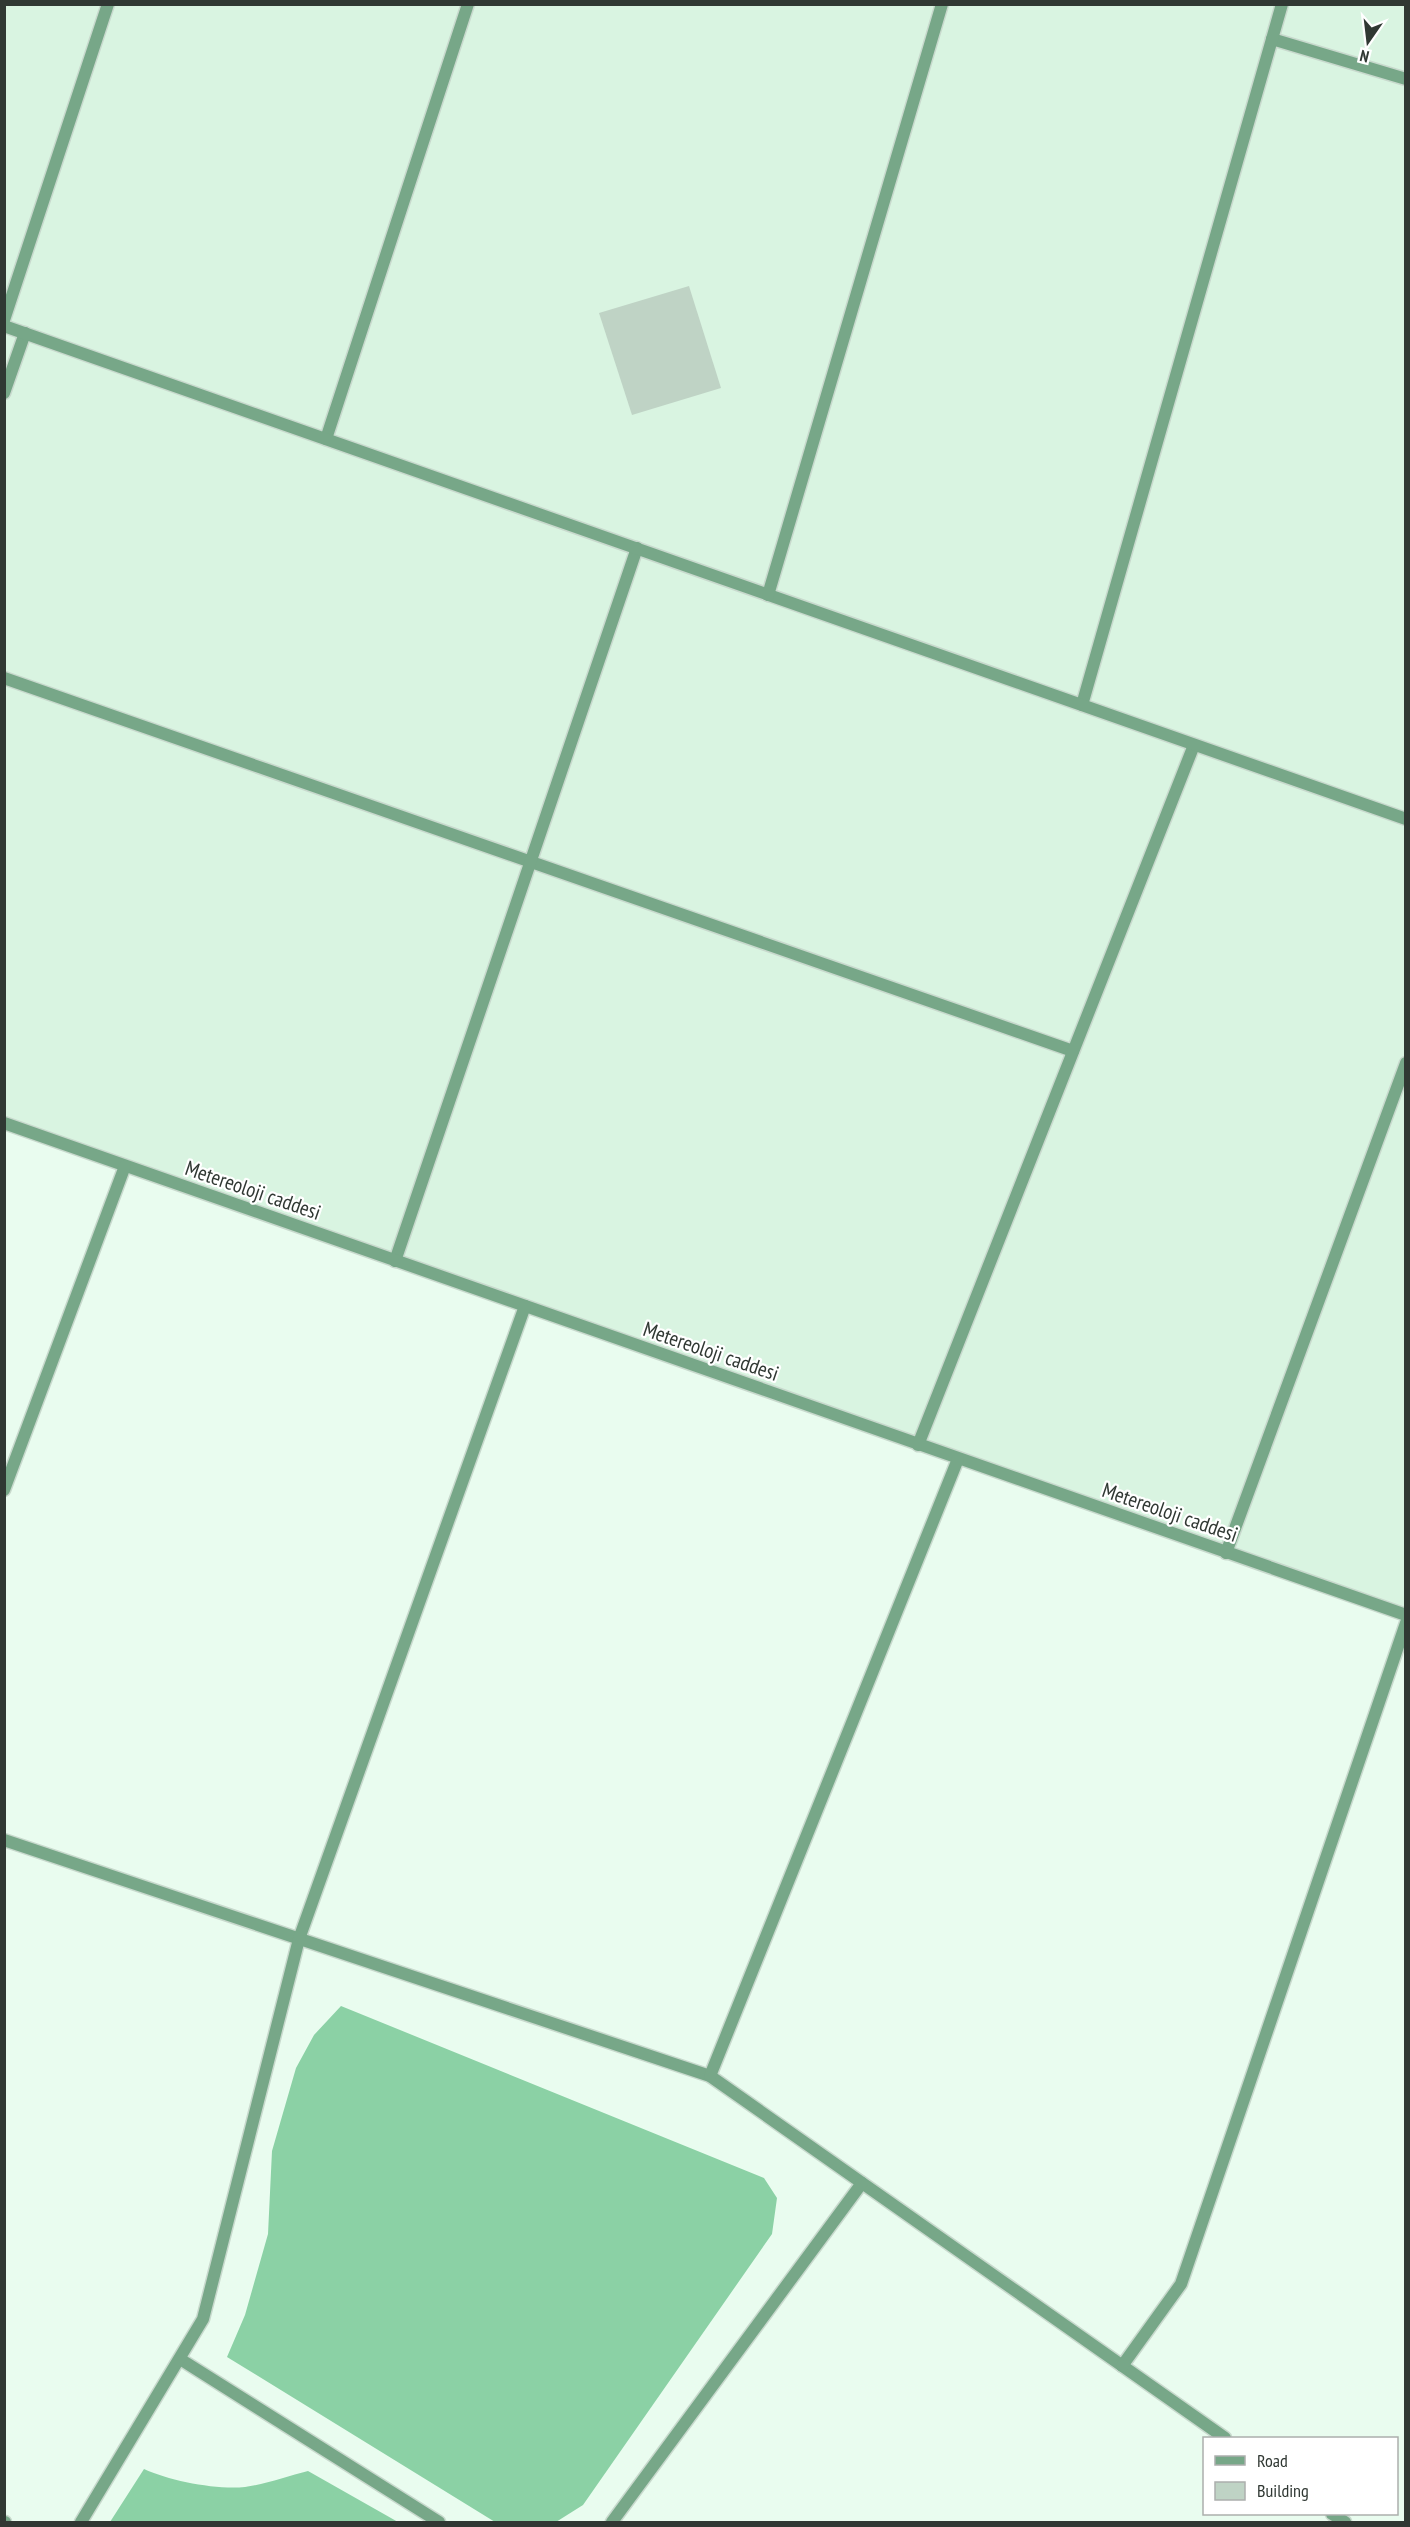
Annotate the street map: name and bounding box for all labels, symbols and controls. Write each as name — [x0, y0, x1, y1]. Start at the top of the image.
north arrow — [1338, 12, 1398, 72]
text: N — [1358, 46, 1371, 67]
street label: Metereoloji caddesi — [182, 1154, 324, 1226]
street label: Metereoloji caddesi — [640, 1315, 782, 1387]
street label: Metereoloji caddesi — [1099, 1476, 1241, 1548]
legend — [1203, 2437, 1398, 2515]
text: Road — [1257, 2449, 1288, 2472]
text: Building — [1257, 2479, 1309, 2502]

